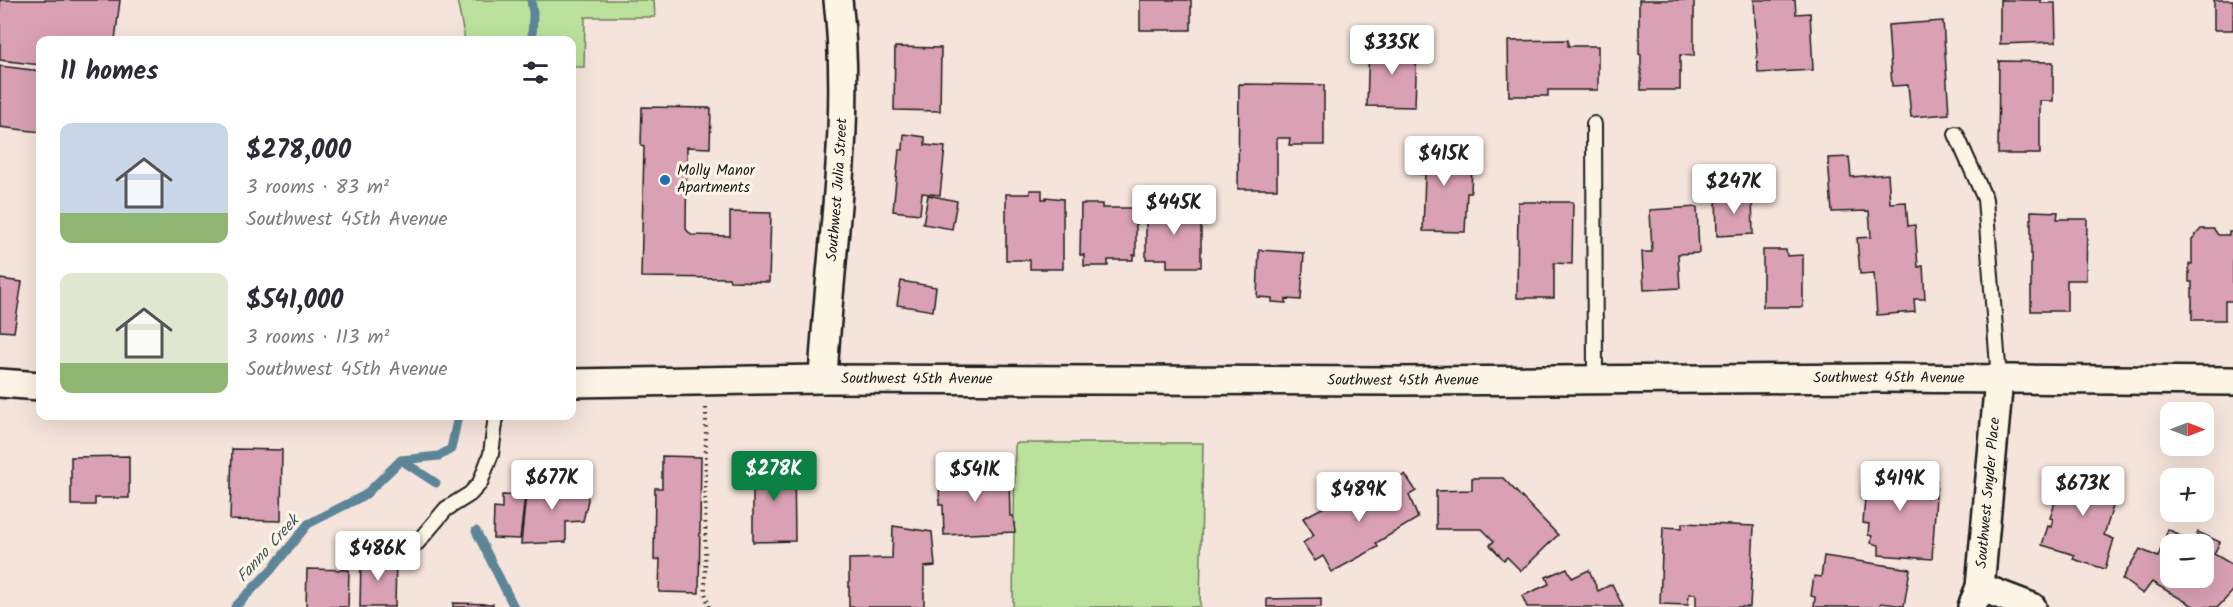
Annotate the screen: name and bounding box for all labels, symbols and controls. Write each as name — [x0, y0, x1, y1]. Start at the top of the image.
pin: $335K — [1350, 25, 1434, 76]
text: $335K — [1364, 28, 1420, 60]
text: 11 homes — [60, 51, 158, 93]
icon: filters — [519, 56, 552, 89]
street label: Southwest Julia Street — [820, 117, 854, 262]
text: $278,000 — [246, 130, 351, 172]
pin: $415K — [1402, 136, 1486, 187]
text: $415K — [1419, 139, 1469, 171]
icon: home — [108, 147, 180, 219]
place label: Molly Manor Apartments — [677, 159, 756, 200]
pin: $247K — [1692, 164, 1776, 215]
text: $247K — [1706, 167, 1762, 199]
text: 3 rooms · 83 m² — [246, 172, 389, 204]
marker: Molly Manor Apartments — [658, 173, 672, 187]
pin: $445K — [1132, 185, 1216, 236]
text: $445K — [1146, 188, 1202, 220]
text: Southwest 45th Avenue — [246, 204, 448, 236]
text: $541,000 — [246, 280, 343, 322]
icon: home — [108, 297, 180, 369]
text: 3 rooms · 113 m² — [246, 322, 389, 354]
text: Southwest 45th Avenue — [246, 354, 448, 386]
street label: Southwest 45th Avenue — [1813, 366, 1965, 391]
street label: Southwest 45th Avenue — [841, 367, 993, 392]
street label: Southwest 45th Avenue — [1327, 368, 1479, 393]
north arrow — [2160, 402, 2214, 456]
map controls — [2160, 402, 2214, 588]
street label: Southwest Snyder Place — [1970, 416, 2007, 569]
pin: $278K — [732, 451, 816, 502]
pin: $541K — [933, 452, 1017, 503]
text: $278K — [746, 454, 802, 486]
text: $541K — [950, 455, 1000, 487]
pin: $677K — [510, 460, 594, 511]
pin: $419K — [1858, 461, 1942, 512]
text: $677K — [525, 463, 579, 495]
text: $419K — [1875, 464, 1925, 496]
pin: $673K — [2041, 466, 2125, 517]
button: + — [2160, 468, 2214, 522]
text: $673K — [2055, 469, 2111, 501]
pin: $489K — [1317, 472, 1401, 523]
text: $489K — [1331, 475, 1387, 507]
water label: Fanno Creek — [231, 508, 307, 588]
pin: $486K — [336, 531, 420, 582]
text: $486K — [349, 534, 407, 566]
button: − — [2160, 534, 2214, 588]

